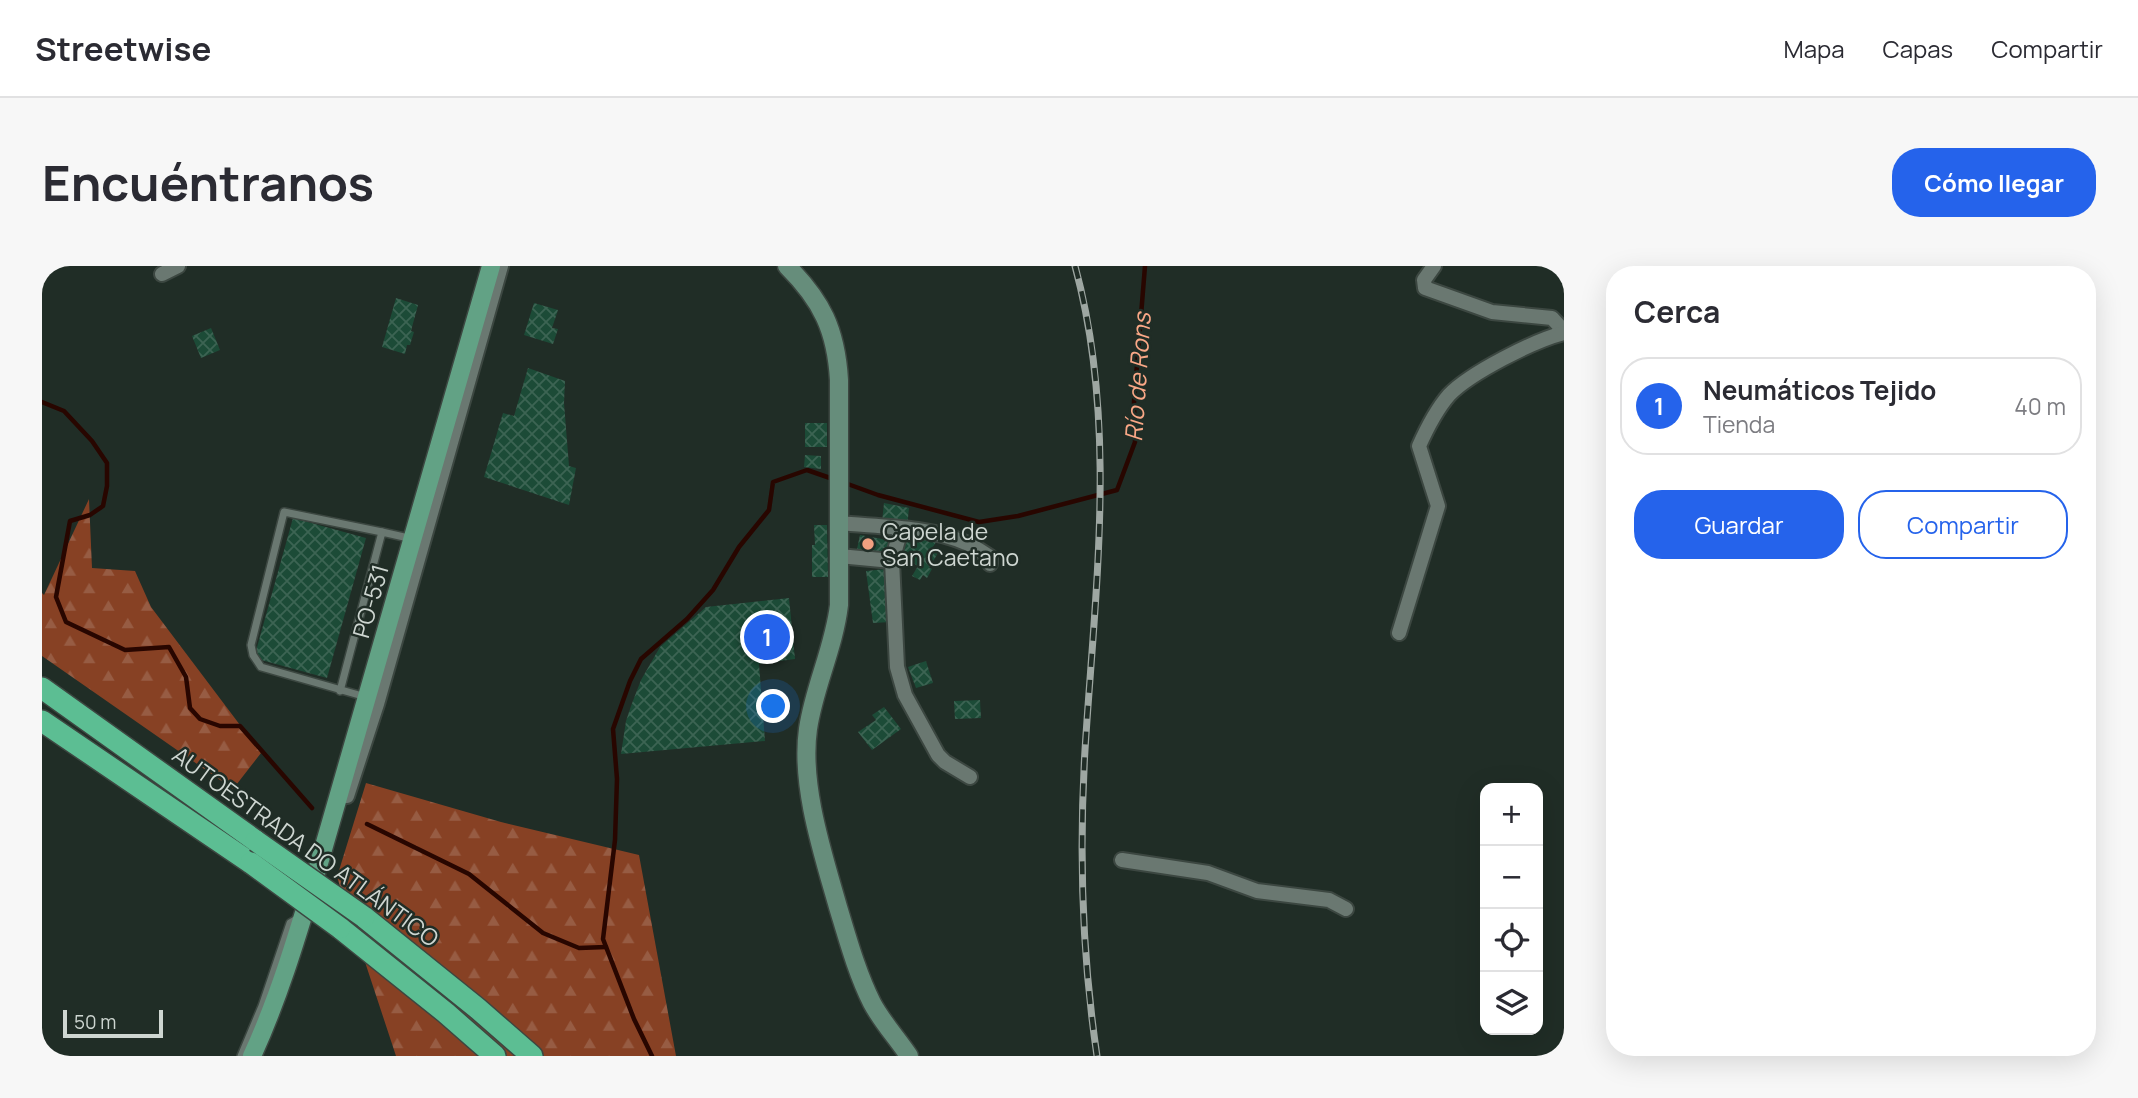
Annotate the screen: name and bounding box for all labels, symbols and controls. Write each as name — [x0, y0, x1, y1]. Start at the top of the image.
text: Streetwise — [35, 26, 211, 71]
text: Mapa — [1784, 32, 1845, 65]
text: Capas — [1883, 32, 1953, 65]
text: Compartir — [1991, 32, 2103, 65]
button: Cómo llegar — [1892, 148, 2096, 217]
text: Encuéntranos — [42, 149, 374, 216]
text: Cerca — [1634, 291, 1720, 332]
water label: Río de Rons — [1116, 309, 1158, 442]
text: Neumáticos Tejido — [1703, 372, 1936, 408]
text: 1 — [1654, 390, 1664, 422]
text: 40 m — [2014, 390, 2066, 422]
text: Tienda — [1703, 408, 1775, 440]
button: Guardar — [1634, 490, 1844, 559]
button: Compartir — [1858, 490, 2068, 559]
place label: Capela de San Caetano — [882, 515, 1019, 573]
marker: Capela de San Caetano — [860, 536, 876, 552]
street label: PO-531 — [344, 560, 396, 642]
pin: 1 — [744, 611, 790, 663]
your location — [756, 689, 790, 723]
street label: AUTOESTRADA DO ATLÁNTICO — [166, 738, 446, 954]
map controls — [1480, 783, 1543, 1035]
button: + — [1480, 783, 1543, 846]
button: − — [1480, 846, 1543, 909]
button: locate — [1480, 909, 1543, 972]
button: layers — [1480, 972, 1543, 1035]
scale bar — [63, 1007, 163, 1039]
text: 50 m — [74, 1009, 116, 1035]

